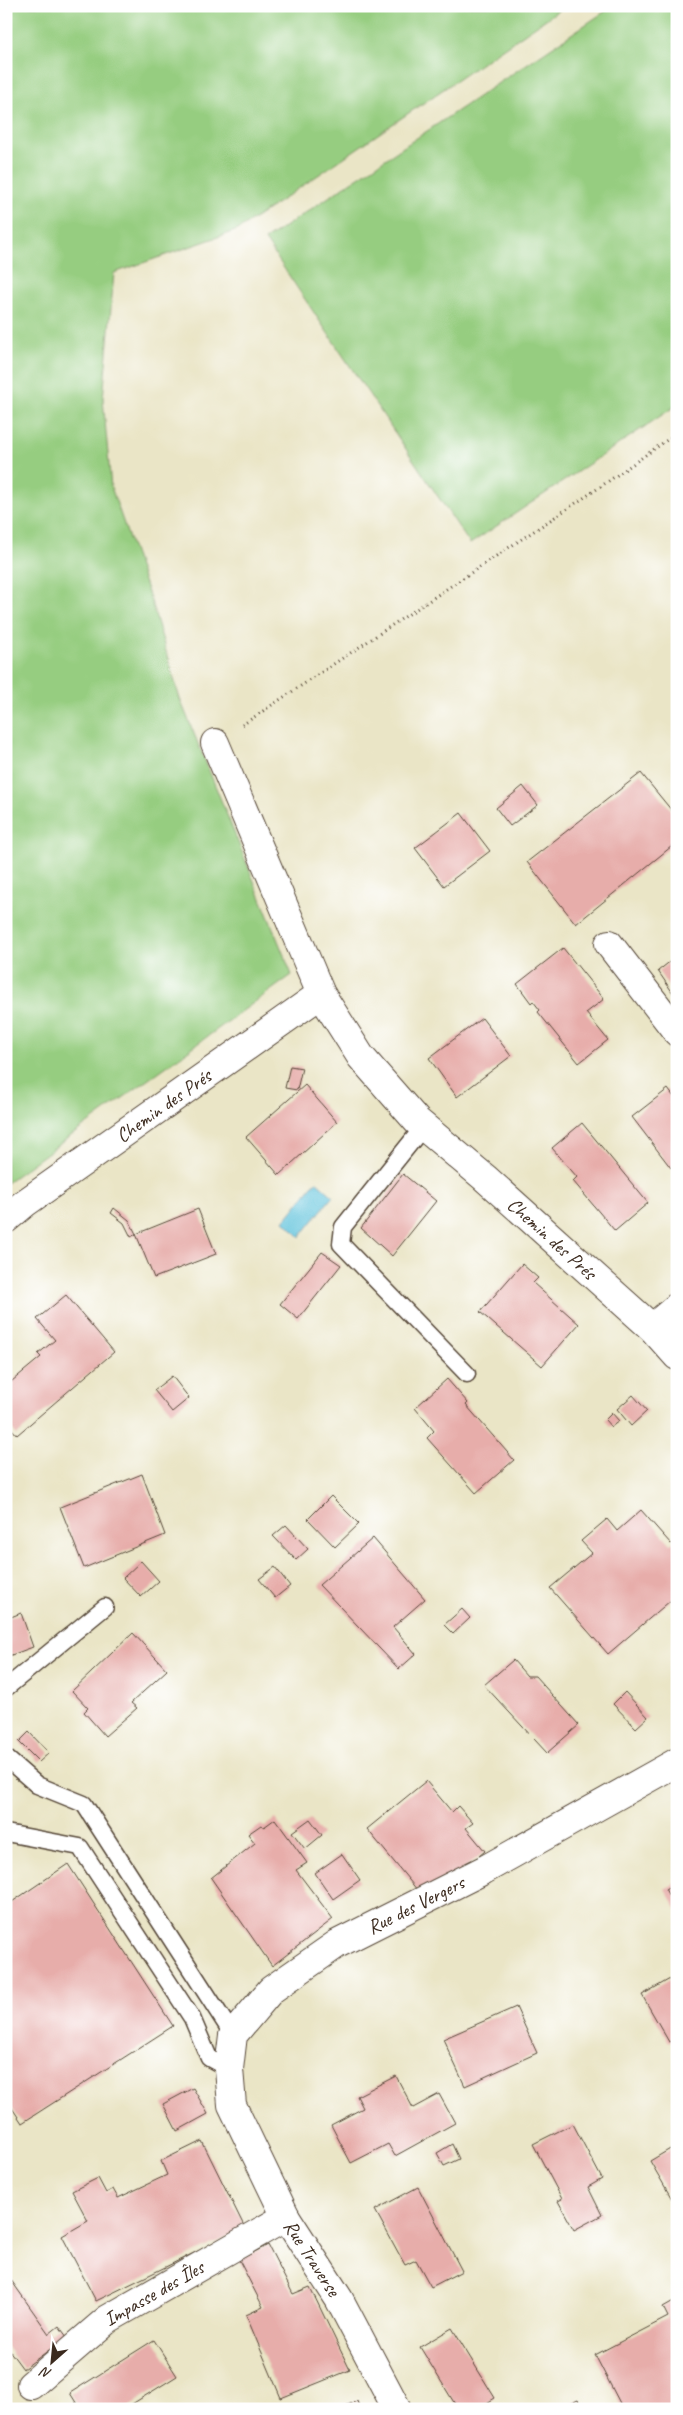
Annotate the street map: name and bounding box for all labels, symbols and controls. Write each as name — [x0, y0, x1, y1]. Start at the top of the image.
street label: Chemin des Prés — [111, 1062, 217, 1148]
street label: Chemin des Prés — [502, 1192, 603, 1286]
street label: Rue des Vergers — [363, 1869, 470, 1939]
street label: Rue Traverse — [278, 2215, 347, 2302]
street label: Impasse des Îles — [99, 2253, 210, 2331]
north arrow — [28, 2338, 78, 2388]
text: N — [37, 2363, 54, 2383]

